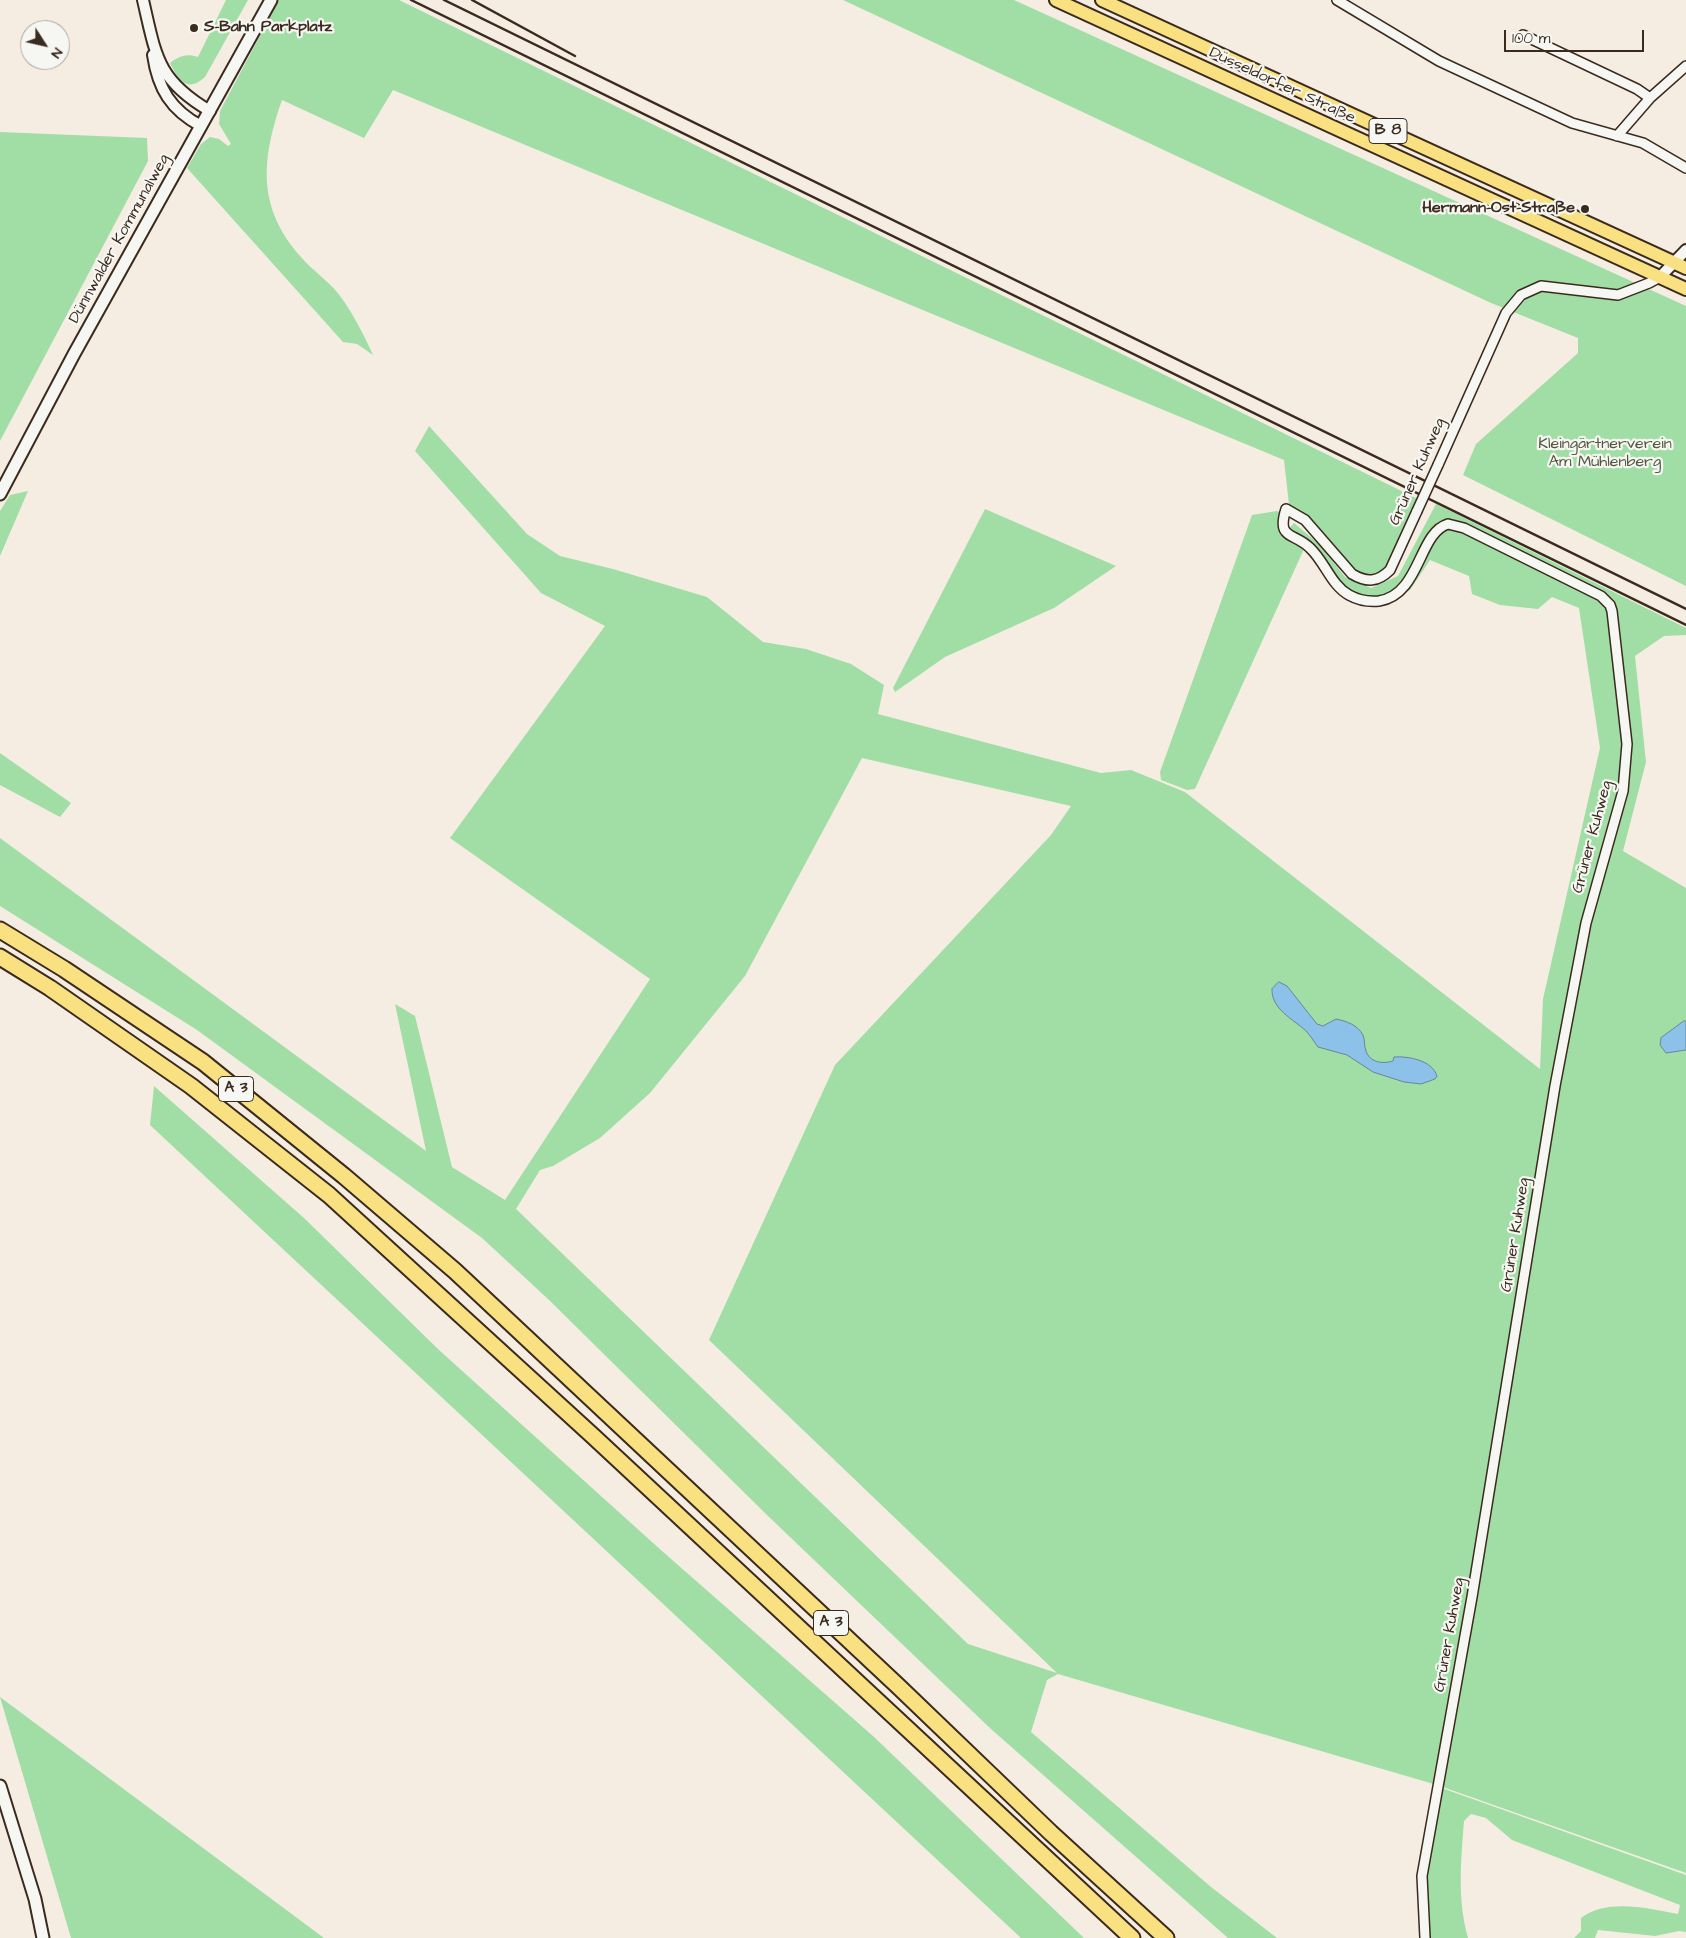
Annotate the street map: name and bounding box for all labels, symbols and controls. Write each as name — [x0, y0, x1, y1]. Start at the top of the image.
place label: S-Bahn Parkplatz — [204, 18, 332, 38]
north arrow — [20, 20, 70, 70]
scale bar — [1506, 20, 1646, 52]
marker: S-Bahn Parkplatz — [188, 22, 200, 34]
text: 100 m — [1512, 28, 1551, 49]
text: N — [46, 44, 67, 62]
street label: Düsseldorfer Straße — [1206, 44, 1358, 128]
road number: B 8 — [1369, 118, 1407, 144]
street label: Dünnwalder Kommunalweg — [65, 151, 175, 327]
place label: Hermann-Ost-Straße — [1422, 199, 1575, 219]
marker: Hermann-Ost-Straße — [1579, 203, 1591, 215]
street label: Grüner Kuhweg — [1386, 415, 1450, 529]
park label: Kleingärtnerverein Am Mühlenberg — [1538, 435, 1672, 473]
street label: Grüner Kuhweg — [1569, 779, 1617, 895]
road number: A 3 — [218, 1076, 254, 1102]
street label: Grüner Kuhweg — [1497, 1176, 1535, 1294]
street label: Grüner Kuhweg — [1431, 1576, 1469, 1694]
road number: A 3 — [814, 1610, 848, 1636]

